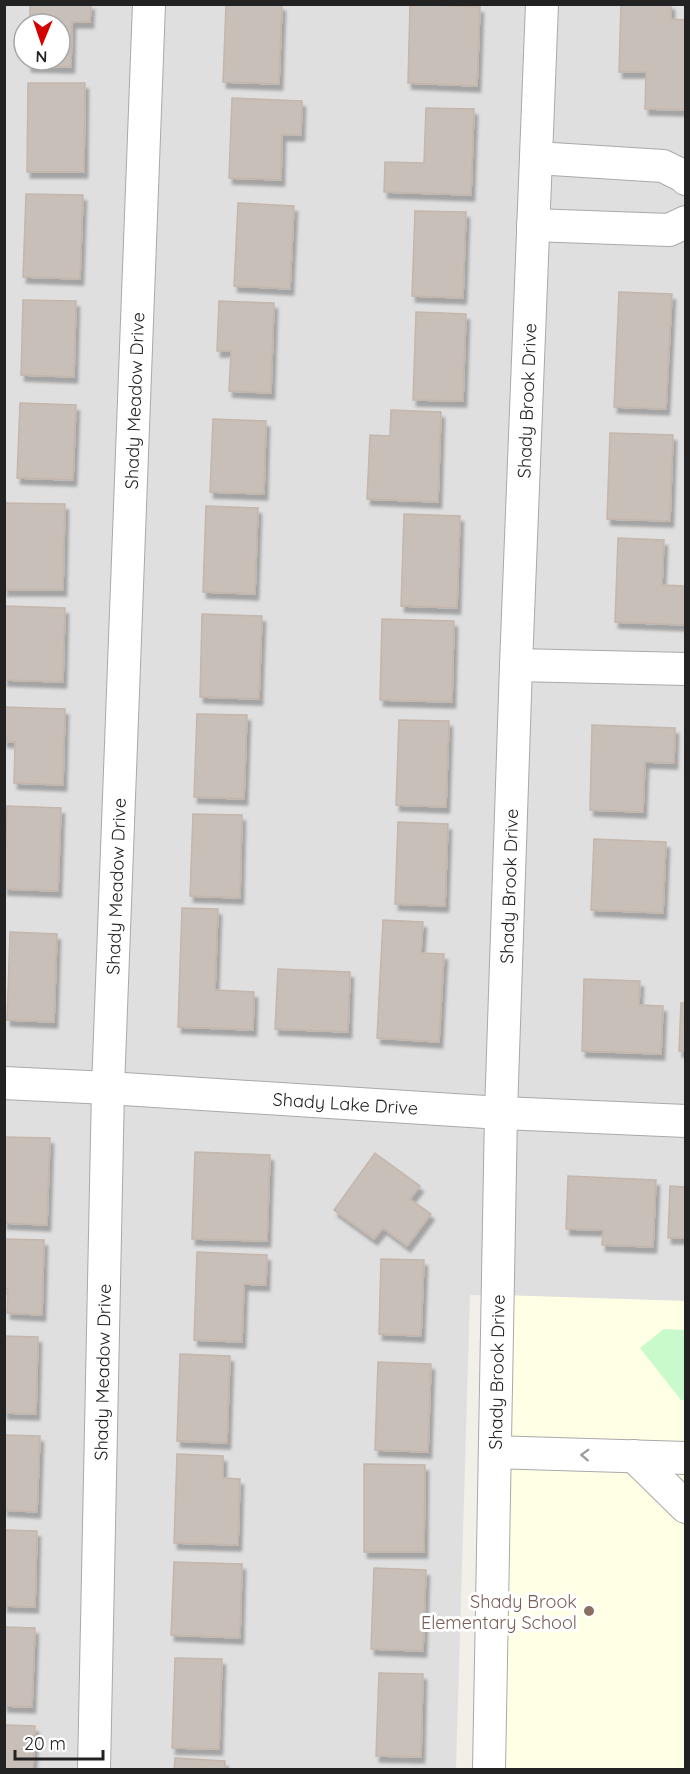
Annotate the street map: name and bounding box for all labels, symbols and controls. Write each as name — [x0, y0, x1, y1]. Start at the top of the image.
north arrow — [12, 12, 72, 72]
text: N — [35, 47, 48, 67]
street label: Shady Meadow Drive — [119, 312, 149, 490]
street label: Shady Brook Drive — [512, 323, 541, 479]
street label: Shady Meadow Drive — [101, 797, 130, 975]
street label: Shady Brook Drive — [495, 808, 523, 964]
street label: Shady Lake Drive — [272, 1087, 419, 1119]
street label: Shady Meadow Drive — [89, 1283, 115, 1461]
street label: Shady Brook Drive — [483, 1294, 509, 1450]
one-way arrow — [581, 1449, 590, 1461]
place label: Shady Brook Elementary School — [421, 1590, 577, 1634]
marker: Shady Brook Elementary School — [582, 1604, 596, 1618]
scale bar — [15, 1723, 104, 1761]
text: 20 m — [24, 1732, 66, 1755]

